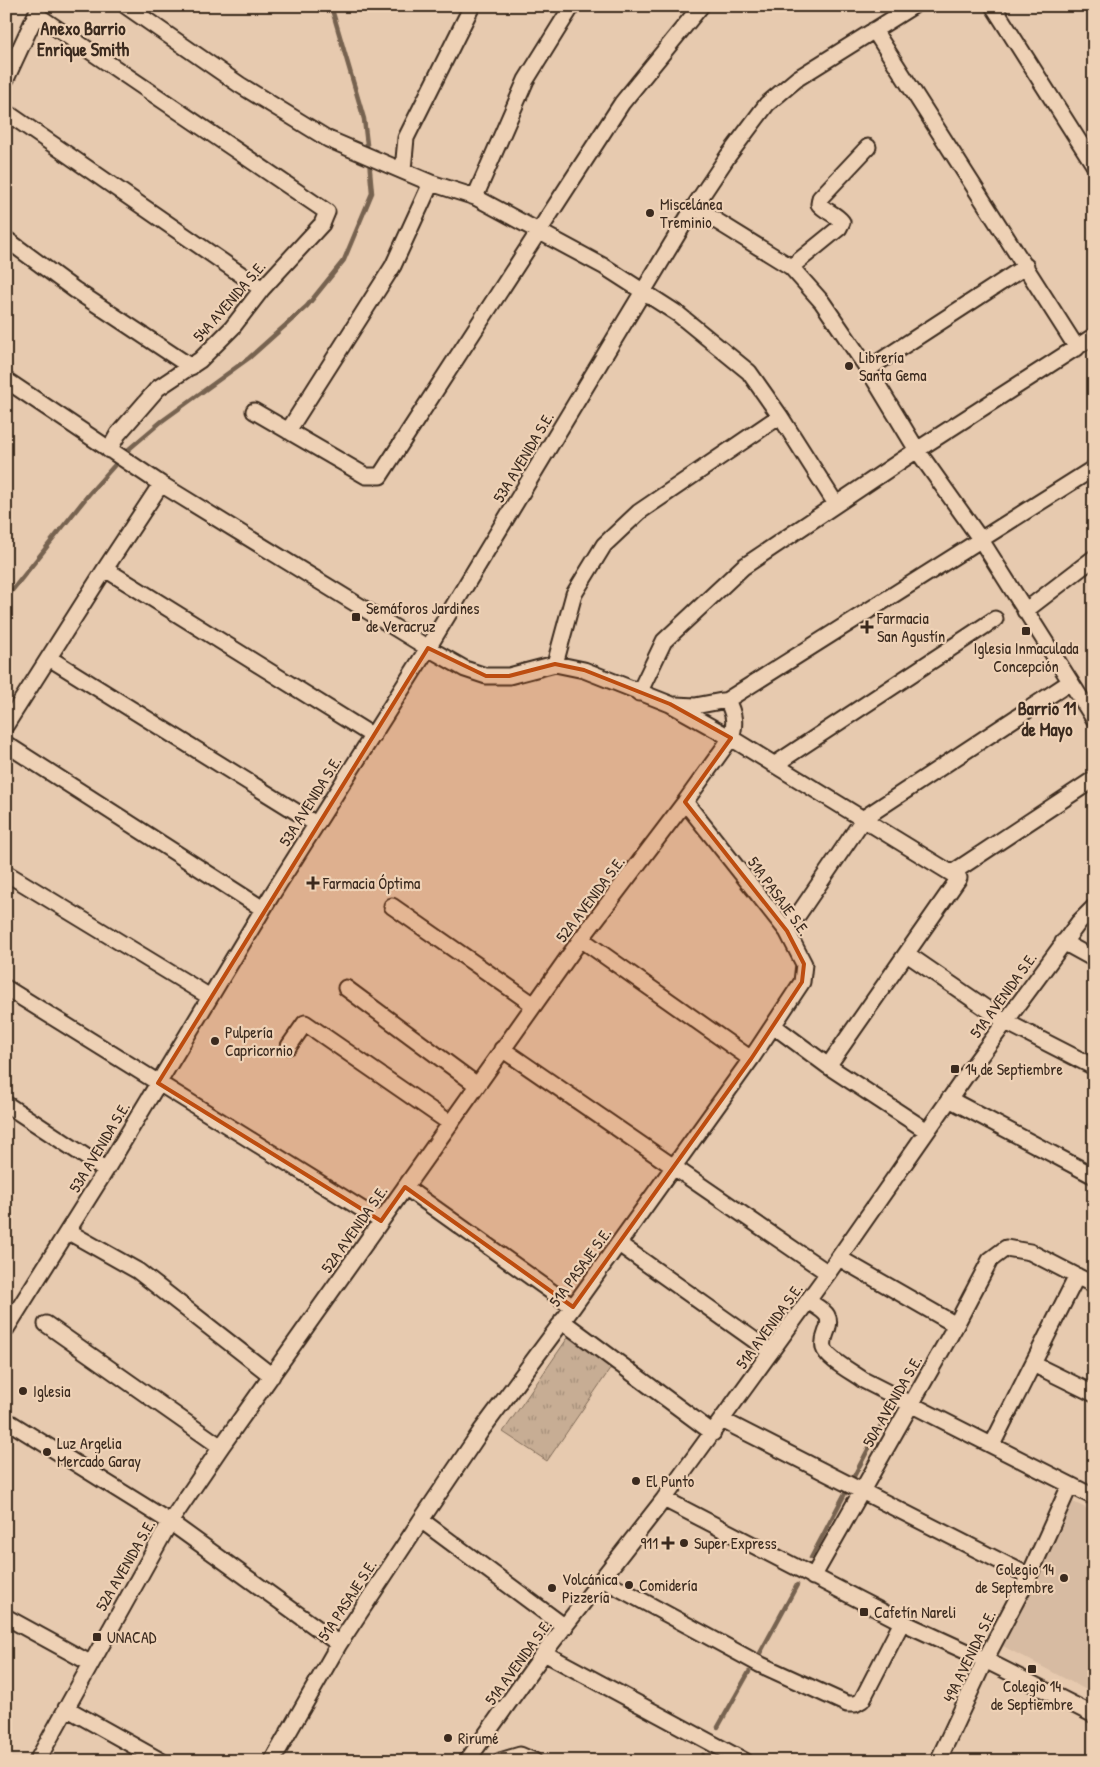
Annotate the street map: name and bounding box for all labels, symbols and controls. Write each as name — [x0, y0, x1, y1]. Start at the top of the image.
district label: Anexo Barrio Enrique Smith — [37, 16, 130, 63]
place label: Miscelánea Treminio — [660, 193, 722, 233]
marker: Miscelánea Treminio — [644, 207, 656, 219]
street label: 54A AVENIDA S.E. — [188, 256, 270, 346]
place label: Librería Santa Gema — [859, 346, 927, 386]
marker: Librería Santa Gema — [843, 360, 855, 372]
street label: 53A AVENIDA S.E. — [487, 408, 559, 506]
place label: Semáforos Jardines de Veracruz — [366, 597, 479, 637]
place label: Farmacia San Agustín — [876, 607, 945, 647]
marker: Semáforos Jardines de Veracruz — [350, 611, 362, 623]
marker: Farmacia San Agustín — [861, 621, 873, 633]
marker: Iglesia Inmaculada Concepción — [1020, 625, 1032, 637]
place label: Iglesia Inmaculada Concepción — [974, 637, 1079, 677]
district label: Barrio 11 de Mayo — [1018, 696, 1077, 743]
street label: 53A AVENIDA S.E. — [274, 752, 346, 850]
street label: 52A AVENIDA S.E. — [550, 852, 630, 946]
street label: 51A PASAJE S.E. — [743, 852, 815, 940]
place label: Farmacia Óptima — [322, 872, 420, 894]
marker: Farmacia Óptima — [307, 877, 319, 889]
street label: 51A AVENIDA S.E. — [965, 948, 1041, 1042]
place label: Pulpería Capricornio — [225, 1021, 293, 1061]
marker: Pulpería Capricornio — [209, 1035, 221, 1047]
place label: 14 de Septiembre — [965, 1058, 1063, 1080]
marker: 14 de Septiembre — [949, 1063, 961, 1075]
street label: 53A AVENIDA S.E. — [63, 1098, 135, 1196]
street label: 52A AVENIDA S.E. — [316, 1181, 392, 1277]
street label: 51A PASAJE S.E. — [544, 1223, 616, 1311]
street label: 51A AVENIDA S.E. — [731, 1279, 807, 1373]
street label: 50A AVENIDA S.E. — [857, 1351, 927, 1451]
place label: Iglesia — [33, 1380, 71, 1402]
marker: Iglesia — [17, 1385, 29, 1397]
place label: Luz Argelia Mercado Garay — [57, 1432, 141, 1472]
marker: Luz Argelia Mercado Garay — [41, 1446, 53, 1458]
place label: El Punto — [646, 1470, 695, 1492]
marker: El Punto — [630, 1475, 642, 1487]
street label: 52A AVENIDA S.E. — [90, 1515, 160, 1615]
place label: 911 — [641, 1532, 658, 1554]
place label: Super Express — [694, 1532, 777, 1554]
marker: 911 — [662, 1537, 674, 1549]
marker: Super Express — [678, 1537, 690, 1549]
street label: 51A PASAJE S.E. — [313, 1555, 381, 1645]
place label: Colegio 14 de Septembre — [975, 1558, 1055, 1598]
place label: Volcánica Pizzería — [562, 1568, 617, 1608]
marker: Colegio 14 de Septembre — [1058, 1572, 1070, 1584]
place label: Comidería — [639, 1574, 697, 1596]
marker: Comidería — [623, 1579, 635, 1591]
marker: Volcánica Pizzería — [546, 1582, 558, 1594]
place label: Cafetín Nareli — [874, 1601, 956, 1623]
marker: Cafetín Nareli — [858, 1606, 870, 1618]
street label: 49A AVENIDA S.E. — [937, 1606, 1001, 1706]
street label: 51A AVENIDA S.E. — [480, 1615, 556, 1709]
place label: UNACAD — [107, 1626, 157, 1648]
marker: UNACAD — [91, 1631, 103, 1643]
marker: Colegio 14 de Septiembre — [1026, 1663, 1038, 1675]
place label: Colegio 14 de Septiembre — [991, 1675, 1074, 1715]
place label: Rirumé — [458, 1727, 499, 1749]
marker: Rirumé — [442, 1732, 454, 1744]

